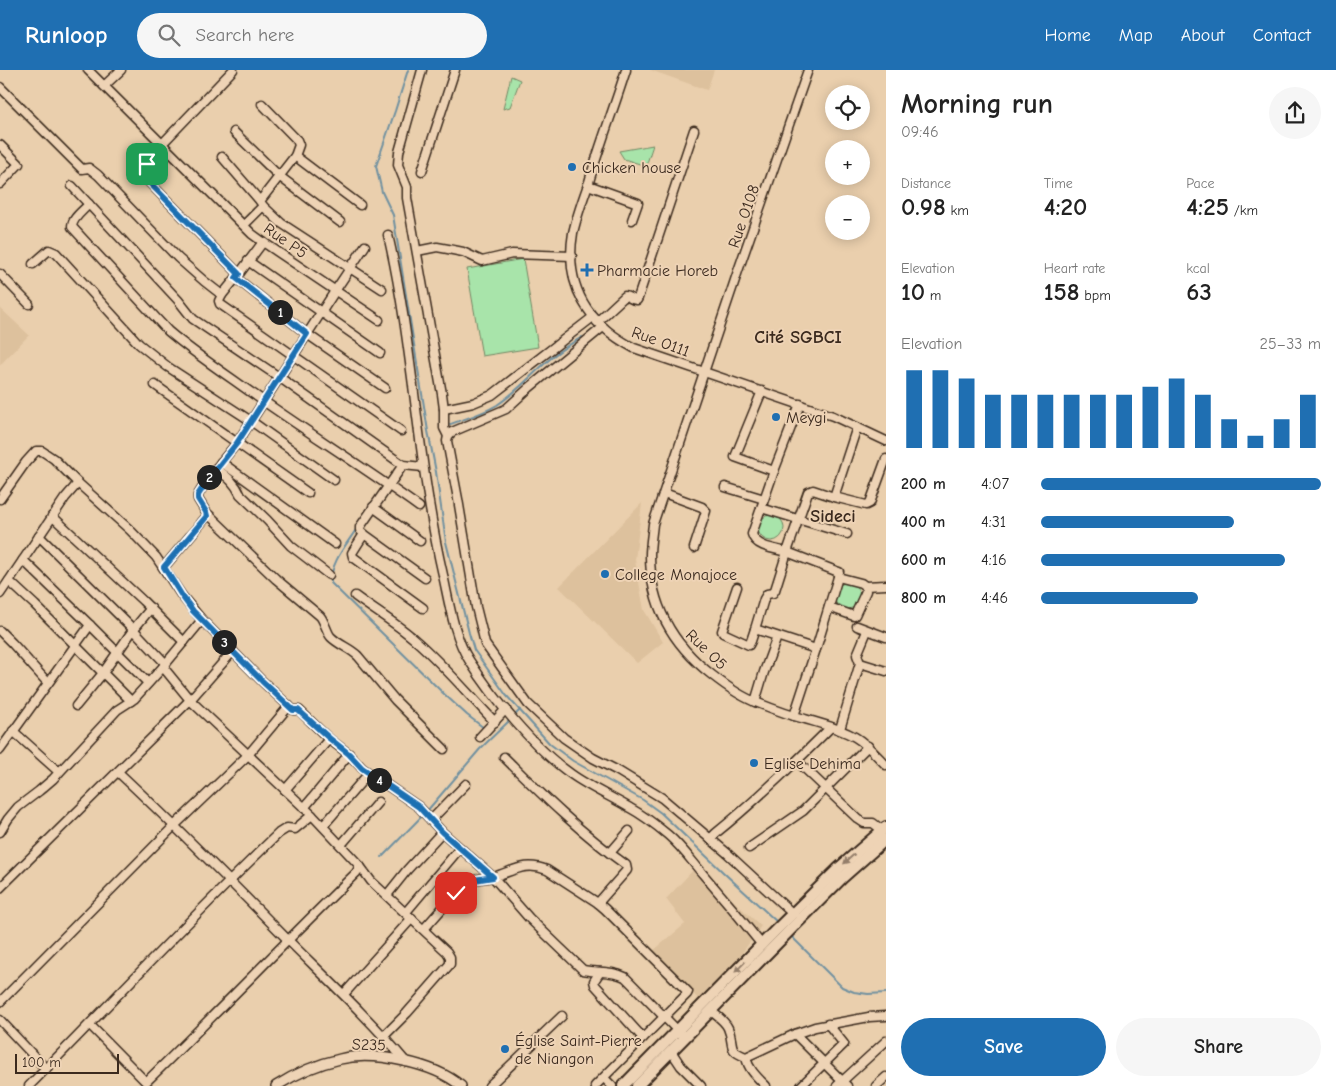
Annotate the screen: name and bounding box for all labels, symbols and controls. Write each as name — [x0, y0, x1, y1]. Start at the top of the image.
search box — [137, 13, 487, 58]
text: Runloop — [25, 21, 107, 49]
icon: search — [155, 21, 183, 49]
text: Search here — [195, 24, 294, 46]
text: Home — [1044, 25, 1091, 46]
text: Map — [1119, 25, 1153, 46]
text: About — [1181, 25, 1225, 46]
text: Contact — [1253, 25, 1311, 46]
map controls — [825, 85, 870, 240]
button: locate — [825, 85, 870, 130]
button: share — [1269, 87, 1321, 139]
text: Morning run — [901, 88, 1053, 120]
text: 09:46 — [901, 123, 939, 141]
button: + — [825, 140, 870, 185]
pin — [126, 143, 168, 185]
icon: arrive — [133, 150, 161, 178]
place label: Chicken house — [582, 159, 681, 177]
marker: Chicken house — [566, 161, 578, 173]
text: Distance — [901, 175, 951, 192]
text: Time — [1044, 175, 1073, 192]
text: Pace — [1186, 175, 1215, 192]
street label: Rue O108 — [725, 182, 763, 250]
text: 0.98 — [901, 192, 946, 221]
text: 4:20 — [1044, 192, 1087, 221]
text: 4:25 — [1186, 192, 1229, 221]
button: − — [825, 195, 870, 240]
text: km — [946, 202, 969, 219]
text: /km — [1229, 202, 1258, 219]
street label: Rue P5 — [260, 219, 311, 262]
text: Elevation — [901, 260, 955, 277]
text: Heart rate — [1044, 260, 1105, 277]
text: kcal — [1186, 260, 1210, 277]
place label: Pharmacie Horeb — [597, 262, 718, 280]
marker: Pharmacie Horeb — [581, 264, 593, 276]
text: 10 — [901, 277, 925, 306]
text: 158 — [1044, 277, 1080, 306]
text: 63 — [1186, 277, 1212, 306]
text: m — [925, 287, 941, 304]
text: bpm — [1080, 287, 1111, 304]
pin: 1 — [268, 300, 292, 324]
text: 1 — [278, 304, 283, 321]
street label: Rue O111 — [629, 323, 692, 361]
district label: Cité SGBCI — [754, 327, 842, 348]
text: Elevation — [901, 335, 962, 353]
text: 25–33 m — [1260, 335, 1321, 353]
place label: Meygi — [786, 409, 826, 427]
marker: Meygi — [770, 411, 782, 423]
pin: 2 — [196, 464, 222, 490]
text: 2 — [206, 469, 213, 486]
text: 200 m — [901, 475, 946, 493]
text: 4:07 — [981, 475, 1009, 493]
district label: Sideci — [810, 506, 856, 527]
text: 400 m — [901, 513, 945, 531]
text: 4:31 — [981, 513, 1006, 531]
text: 600 m — [901, 551, 946, 569]
text: 4:16 — [981, 551, 1007, 569]
place label: College Monajoce — [615, 566, 737, 584]
marker: College Monajoce — [599, 568, 611, 580]
text: 800 m — [901, 589, 946, 607]
text: 4:46 — [981, 589, 1008, 607]
street label: Rue O5 — [682, 626, 731, 674]
pin: 3 — [212, 630, 236, 654]
text: 3 — [221, 634, 228, 651]
place label: Eglise Dehima — [764, 755, 861, 773]
marker: Eglise Dehima — [748, 757, 760, 769]
pin: 4 — [366, 768, 392, 792]
text: 4 — [376, 772, 383, 789]
one-way arrow — [844, 853, 856, 865]
pin — [435, 872, 477, 914]
icon: check — [442, 879, 470, 907]
one-way arrow — [734, 961, 746, 973]
button: Save — [901, 1018, 1106, 1076]
button: Share — [1116, 1018, 1321, 1076]
place label: Église Saint-Pierre de Niangon — [515, 1031, 642, 1068]
street label: S235 — [352, 1035, 386, 1055]
marker: Église Saint-Pierre de Niangon — [499, 1043, 511, 1055]
scale bar — [15, 1051, 119, 1074]
text: 100 m — [22, 1054, 61, 1071]

